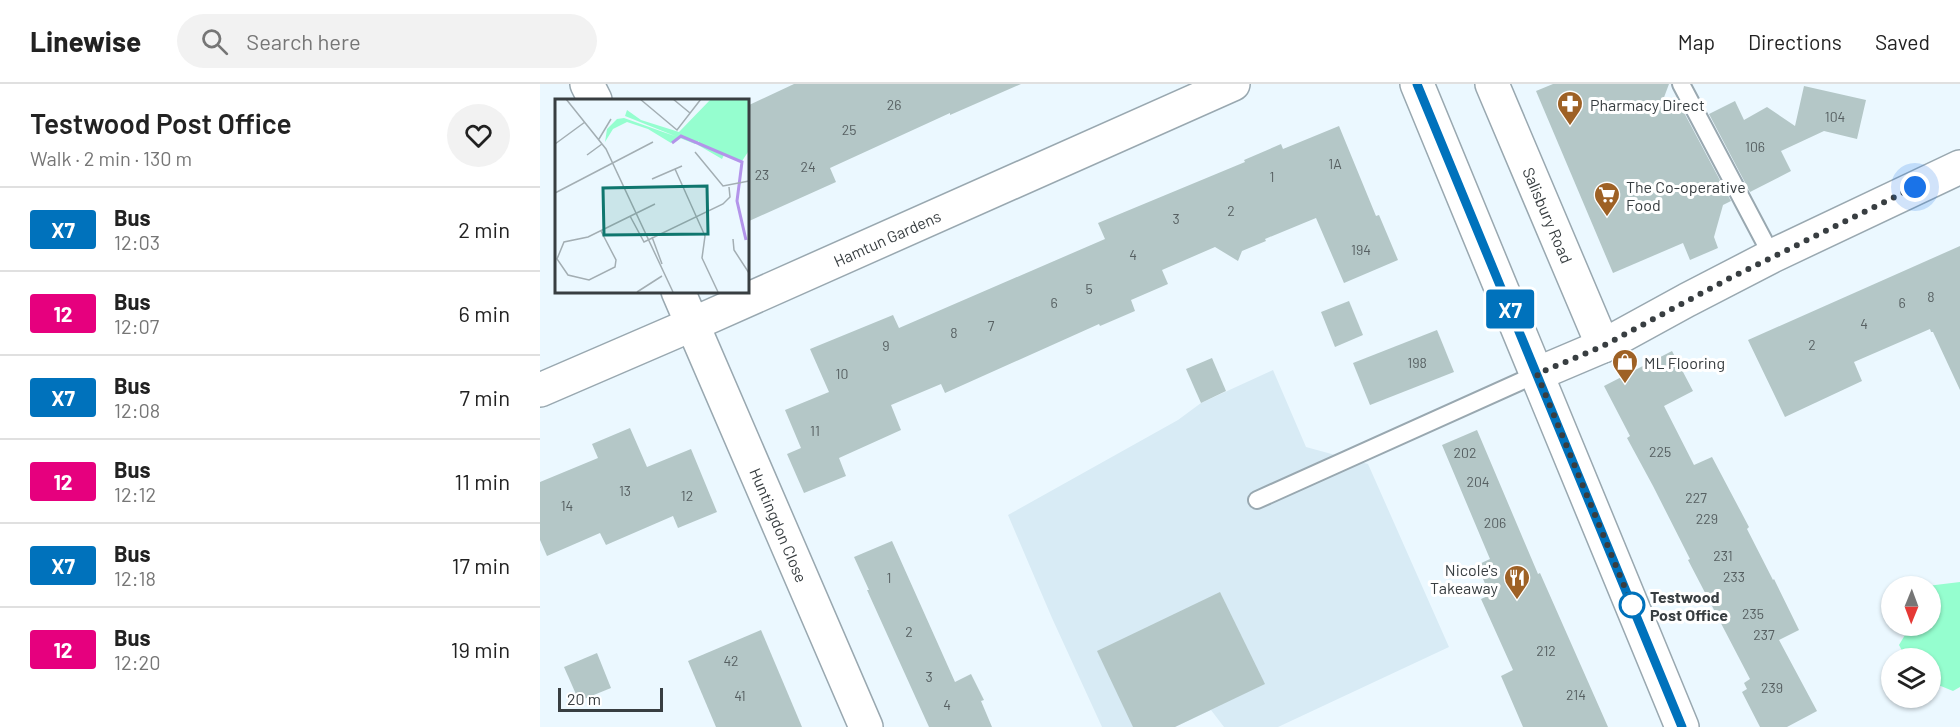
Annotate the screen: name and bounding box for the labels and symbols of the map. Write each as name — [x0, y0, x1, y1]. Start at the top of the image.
pharmacy icon: Pharmacy Direct — [1555, 89, 1585, 127]
place label: Pharmacy Direct — [1590, 95, 1705, 114]
house number: 26 — [887, 96, 901, 113]
inset map — [555, 99, 748, 292]
house number: 104 — [1825, 108, 1845, 125]
house number: 25 — [842, 121, 856, 138]
house number: 106 — [1745, 138, 1765, 155]
house number: 1A — [1328, 155, 1342, 172]
house number: 24 — [800, 158, 816, 175]
street label: Salisbury Road — [1519, 164, 1577, 266]
house number: 23 — [755, 166, 769, 183]
house number: 1 — [1270, 168, 1274, 185]
your location — [1900, 172, 1930, 202]
place label: The Co-operative Food — [1626, 177, 1746, 214]
supermarket icon: The Co-operative Food — [1592, 180, 1622, 218]
house number: 2 — [1227, 202, 1235, 219]
street label: Hamtun Gardens — [830, 206, 944, 270]
house number: 3 — [1172, 210, 1180, 227]
house number: 194 — [1351, 241, 1371, 258]
house number: 4 — [1129, 246, 1137, 263]
house number: 5 — [1085, 280, 1093, 297]
house number: 8 — [1927, 288, 1935, 305]
line badge: X7 — [1483, 290, 1537, 328]
house number: 6 — [1050, 294, 1058, 311]
house number: 6 — [1898, 294, 1906, 311]
house number: 4 — [1860, 315, 1868, 332]
house number: 7 — [988, 317, 995, 334]
house number: 8 — [950, 324, 958, 341]
house number: 2 — [1808, 336, 1816, 353]
house number: 9 — [882, 337, 890, 354]
shop icon: ML Flooring — [1610, 347, 1640, 385]
place label: ML Flooring — [1644, 353, 1725, 372]
house number: 198 — [1407, 354, 1427, 371]
house number: 10 — [836, 365, 848, 382]
house number: 11 — [810, 422, 820, 439]
house number: 225 — [1649, 443, 1671, 460]
house number: 202 — [1454, 444, 1476, 461]
street label: Huntingdon Close — [746, 465, 812, 585]
house number: 204 — [1466, 473, 1490, 490]
house number: 13 — [619, 482, 631, 499]
house number: 12 — [681, 487, 693, 504]
house number: 227 — [1685, 489, 1707, 506]
house number: 14 — [561, 497, 573, 514]
house number: 229 — [1696, 510, 1718, 527]
house number: 206 — [1484, 514, 1506, 531]
house number: 231 — [1713, 547, 1733, 564]
place label: Nicole's Takeaway — [1430, 560, 1499, 597]
restaurant icon: Nicole's Takeaway — [1502, 563, 1532, 601]
house number: 233 — [1723, 568, 1745, 585]
house number: 1 — [887, 569, 891, 586]
north arrow — [1881, 576, 1941, 636]
place label: Testwood Post Office — [1650, 587, 1728, 624]
marker: Testwood Post Office — [1619, 592, 1645, 618]
house number: 235 — [1742, 605, 1764, 622]
house number: 2 — [905, 623, 913, 640]
house number: 237 — [1753, 626, 1775, 643]
house number: 212 — [1536, 642, 1556, 659]
house number: 42 — [723, 652, 739, 669]
house number: 3 — [925, 668, 933, 685]
house number: 239 — [1761, 679, 1783, 696]
scale bar — [558, 685, 663, 712]
house number: 214 — [1566, 686, 1586, 703]
house number: 41 — [734, 687, 746, 704]
house number: 4 — [943, 696, 951, 713]

